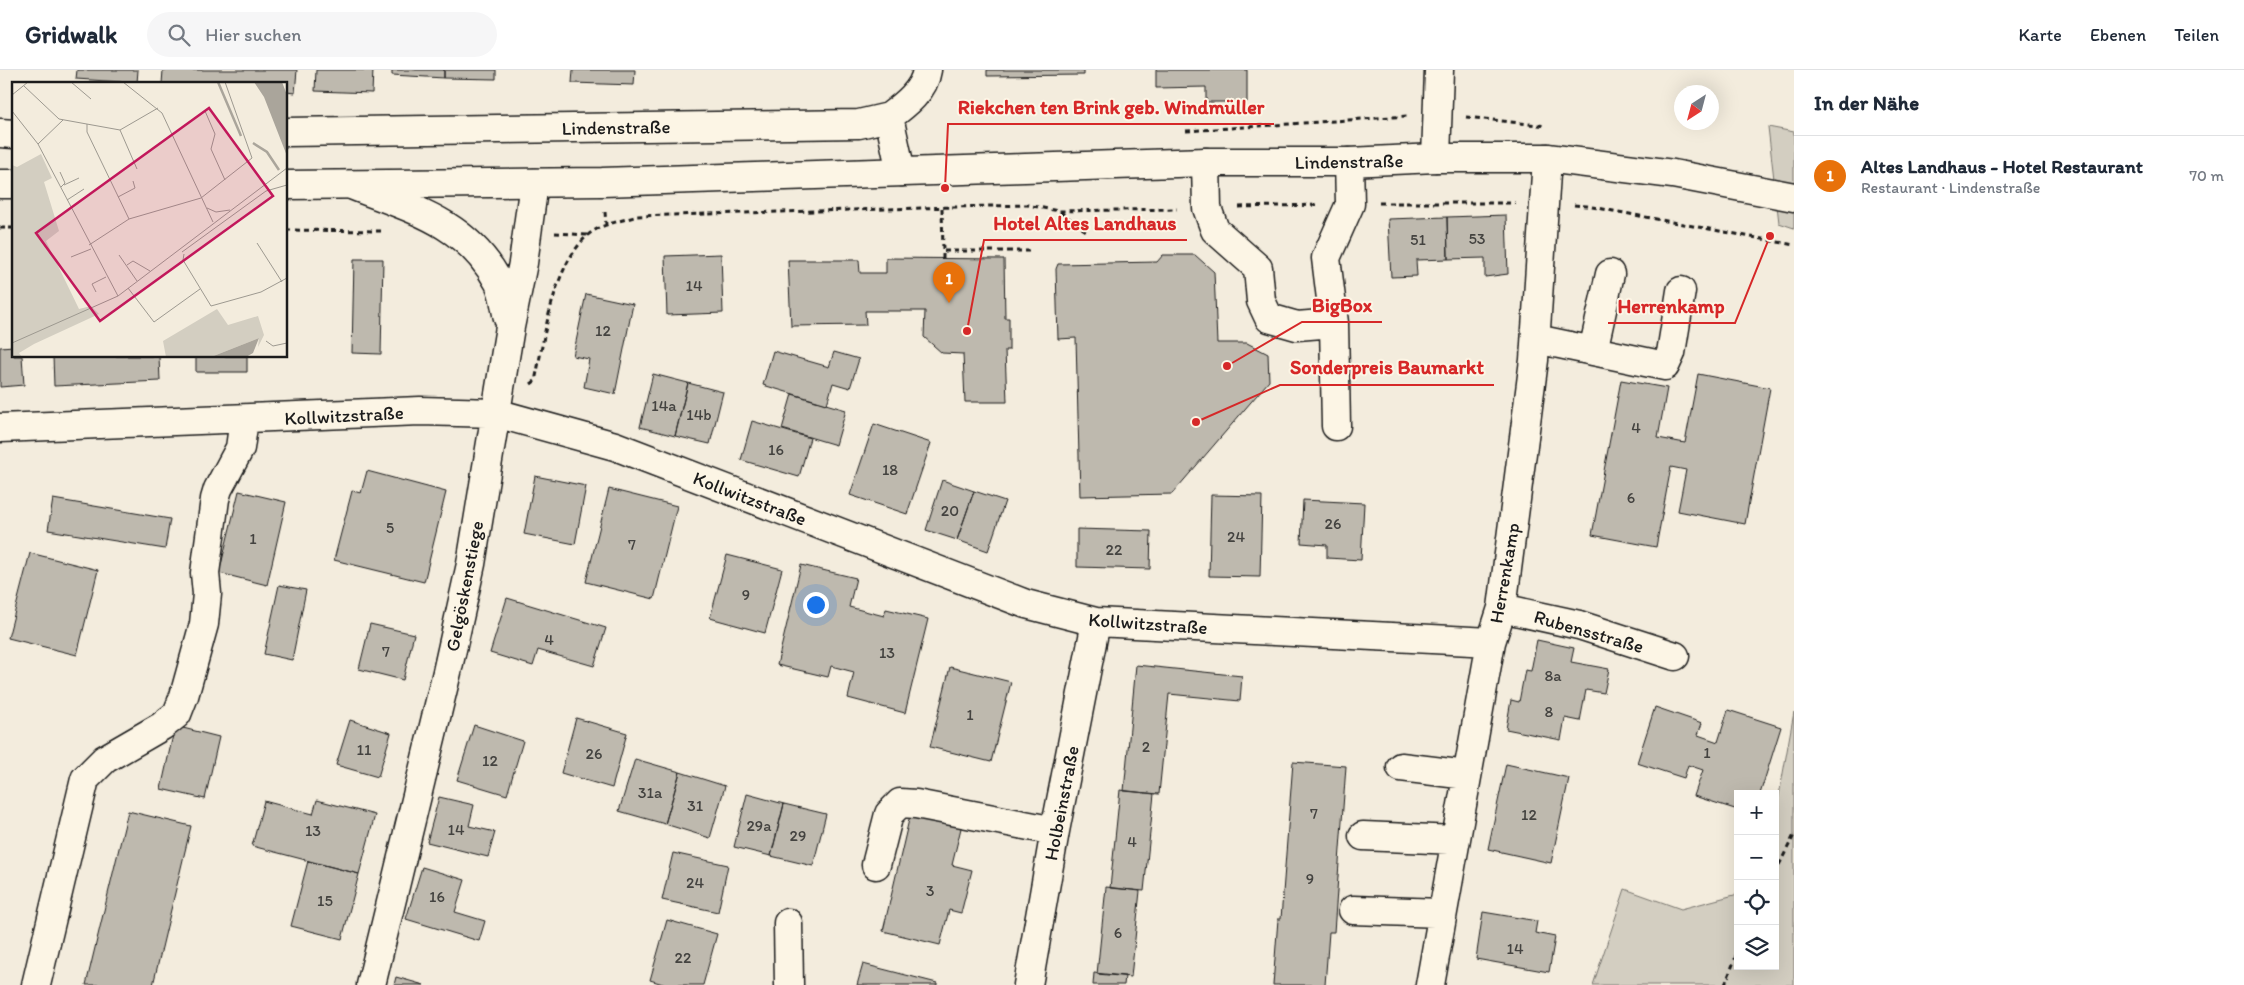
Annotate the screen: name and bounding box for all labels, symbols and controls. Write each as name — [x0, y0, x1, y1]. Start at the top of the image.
search box — [147, 12, 497, 57]
text: Gridwalk — [25, 20, 117, 49]
icon: search — [165, 21, 193, 49]
text: Hier suchen — [205, 23, 301, 46]
text: Karte — [2019, 24, 2062, 46]
text: Ebenen — [2090, 24, 2146, 46]
text: Teilen — [2174, 24, 2219, 46]
inset map — [12, 82, 288, 358]
north arrow — [1674, 85, 1719, 130]
callout: Riekchen ten Brink geb. Windmüller — [948, 89, 1274, 124]
text: In der Nähe — [1814, 90, 1919, 115]
text: Riekchen ten Brink geb. Windmüller — [958, 95, 1265, 120]
street label: Lindenstraße — [561, 115, 671, 140]
street label: Lindenstraße — [1294, 149, 1404, 174]
text: Altes Landhaus - Hotel Restaurant — [1861, 155, 2143, 178]
text: 1 — [1826, 166, 1834, 185]
text: 70 m — [2189, 166, 2224, 185]
text: Restaurant · Lindenstraße — [1861, 178, 2040, 197]
callout: Hotel Altes Landhaus — [984, 205, 1187, 240]
text: Hotel Altes Landhaus — [993, 211, 1177, 235]
house number: 53 — [1468, 229, 1486, 248]
house number: 51 — [1410, 230, 1426, 249]
pin: 1 — [933, 262, 965, 303]
house number: 14 — [685, 276, 703, 295]
callout: BigBox — [1302, 287, 1382, 322]
callout: Herrenkamp — [1608, 288, 1735, 323]
text: BigBox — [1312, 293, 1373, 318]
text: Herrenkamp — [1617, 294, 1725, 319]
house number: 12 — [595, 321, 612, 340]
callout: Sonderpreis Baumarkt — [1280, 350, 1494, 385]
text: Sonderpreis Baumarkt — [1290, 355, 1484, 380]
house number: 14a — [651, 396, 677, 415]
street label: Kollwitzstraße — [284, 401, 404, 430]
house number: 14b — [686, 405, 712, 424]
house number: 4 — [1631, 418, 1641, 437]
house number: 16 — [768, 440, 784, 459]
house number: 18 — [882, 460, 898, 479]
street label: Kollwitzstraße — [690, 466, 810, 531]
house number: 6 — [1627, 488, 1635, 507]
house number: 20 — [941, 501, 959, 520]
house number: 26 — [1325, 514, 1341, 533]
house number: 5 — [386, 518, 394, 537]
street label: Gelgöskenstiege — [441, 519, 488, 653]
street label: Herrenkamp — [1484, 521, 1525, 625]
house number: 24 — [1227, 527, 1245, 546]
house number: 1 — [249, 529, 257, 548]
house number: 7 — [628, 535, 636, 554]
house number: 22 — [1106, 540, 1123, 559]
house number: 9 — [742, 585, 750, 604]
your location — [803, 592, 829, 618]
street label: Rubensstraße — [1531, 605, 1646, 658]
street label: Kollwitzstraße — [1088, 608, 1208, 639]
house number: 4 — [544, 630, 554, 649]
house number: 7 — [382, 642, 390, 661]
house number: 13 — [879, 643, 895, 662]
house number: 8a — [1544, 666, 1562, 685]
house number: 8 — [1545, 702, 1554, 721]
house number: 1 — [966, 705, 974, 724]
house number: 2 — [1142, 737, 1151, 756]
house number: 11 — [357, 740, 372, 759]
house number: 1 — [1703, 743, 1711, 762]
house number: 26 — [586, 744, 602, 763]
street label: Holbeinstraße — [1039, 744, 1084, 862]
house number: 12 — [482, 751, 499, 770]
house number: 31a — [638, 783, 663, 802]
map controls — [1734, 790, 1779, 970]
button: + — [1734, 790, 1779, 835]
house number: 31 — [687, 796, 704, 815]
house number: 7 — [1310, 804, 1318, 823]
house number: 12 — [1521, 805, 1538, 824]
house number: 29a — [746, 816, 772, 835]
house number: 14 — [447, 820, 465, 839]
house number: 13 — [305, 821, 321, 840]
house number: 29 — [790, 826, 806, 845]
house number: 4 — [1127, 832, 1137, 851]
button: − — [1734, 835, 1779, 880]
house number: 9 — [1306, 869, 1314, 888]
house number: 24 — [686, 873, 704, 892]
button: locate — [1734, 880, 1779, 925]
house number: 3 — [926, 881, 935, 900]
house number: 16 — [429, 887, 445, 906]
house number: 15 — [317, 891, 333, 910]
house number: 6 — [1114, 923, 1122, 942]
button: layers — [1734, 925, 1779, 970]
house number: 14 — [1506, 939, 1524, 958]
house number: 22 — [675, 948, 692, 967]

